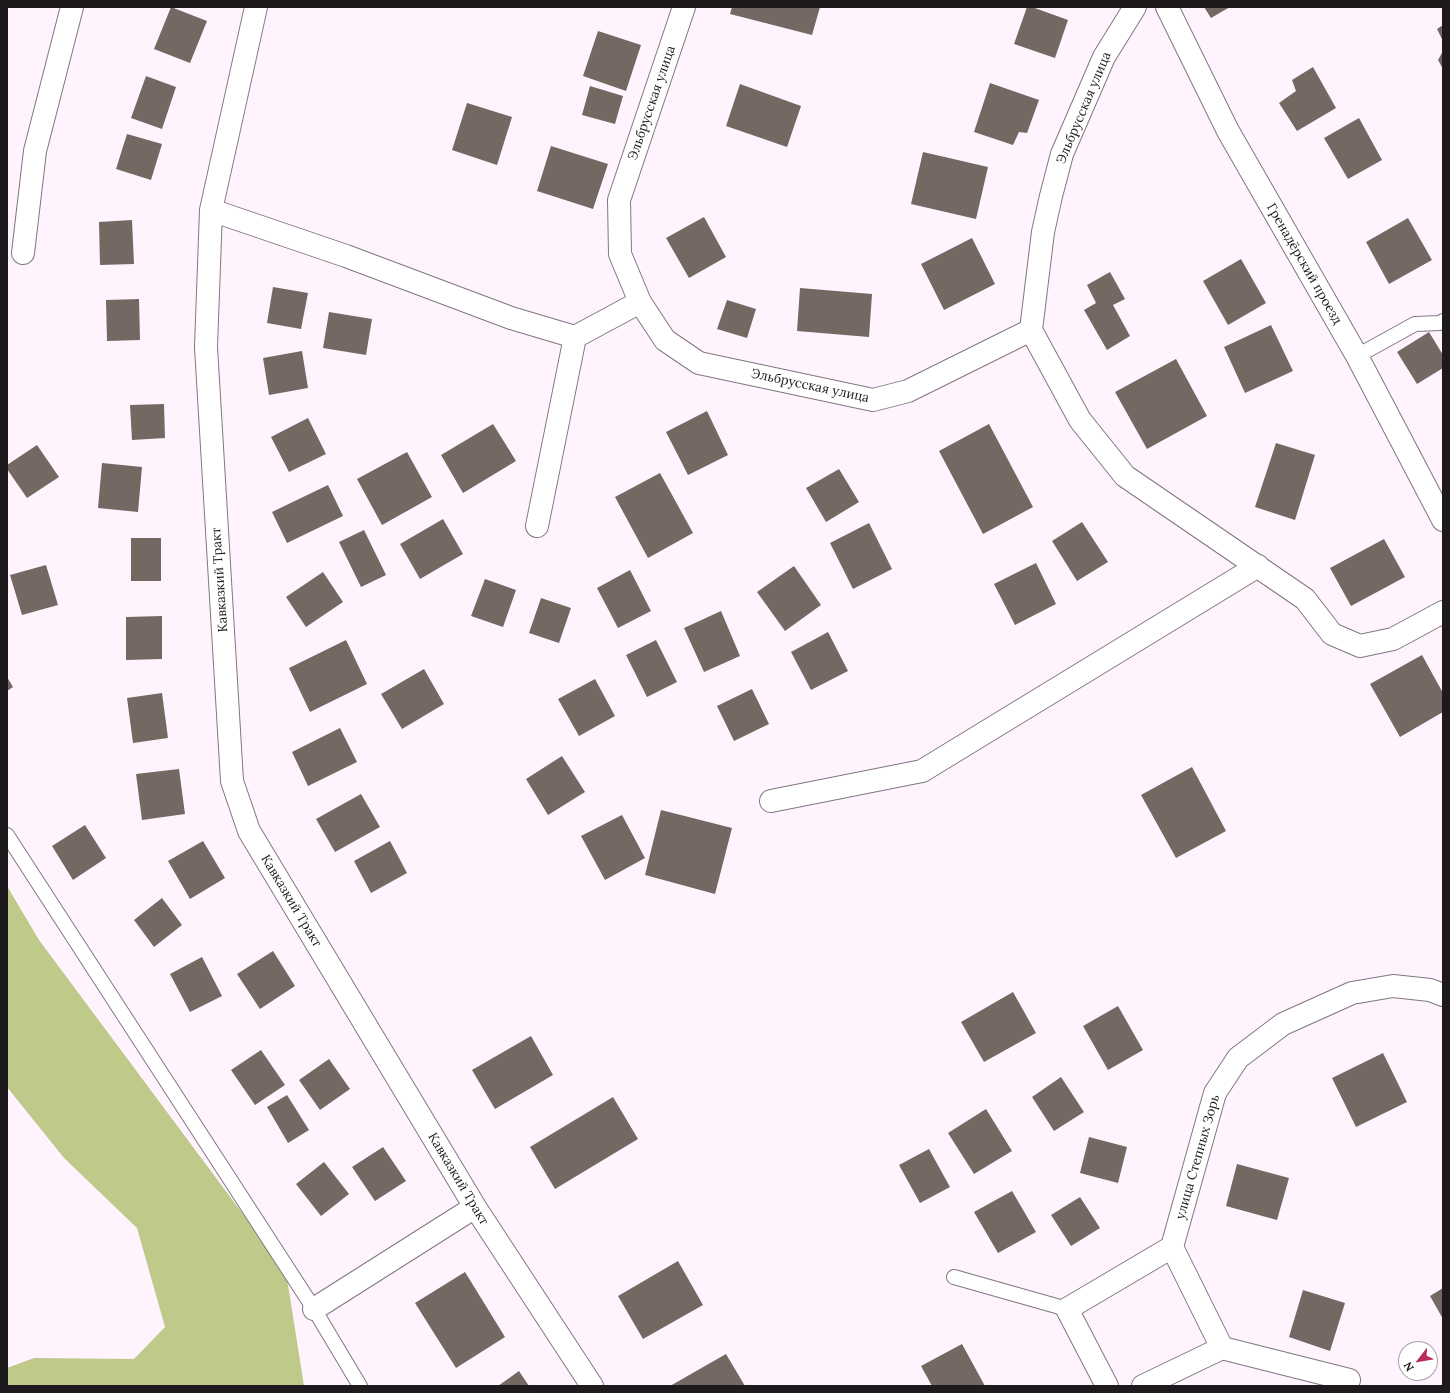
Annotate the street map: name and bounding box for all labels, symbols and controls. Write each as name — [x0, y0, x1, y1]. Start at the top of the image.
street label: Эльбрусская улица — [625, 44, 679, 162]
street label: Эльбрусская улица — [1053, 50, 1115, 166]
street label: Гренадёрский проезд — [1263, 201, 1345, 327]
street label: Эльбрусская улица — [750, 366, 870, 406]
street label: Кавказкий Тракт — [209, 527, 231, 633]
street label: Кавказкий Тракт — [257, 852, 325, 950]
street label: улица Степных Зорь — [1173, 1093, 1223, 1221]
street label: Кавказкий Тракт — [424, 1130, 492, 1228]
north arrow — [1398, 1341, 1438, 1381]
text: N — [1400, 1359, 1417, 1374]

